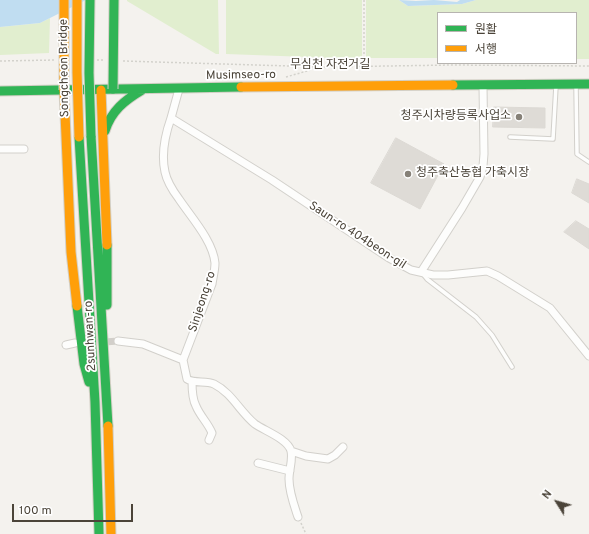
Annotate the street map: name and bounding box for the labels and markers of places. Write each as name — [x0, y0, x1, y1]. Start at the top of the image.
place label: 청주시차량등록사업소 — [401, 110, 511, 124]
marker: 청주시차량등록사업소 — [514, 112, 524, 122]
place label: 청주축산농협 가축시장 — [416, 167, 529, 181]
marker: 청주축산농협 가축시장 — [403, 169, 413, 179]

